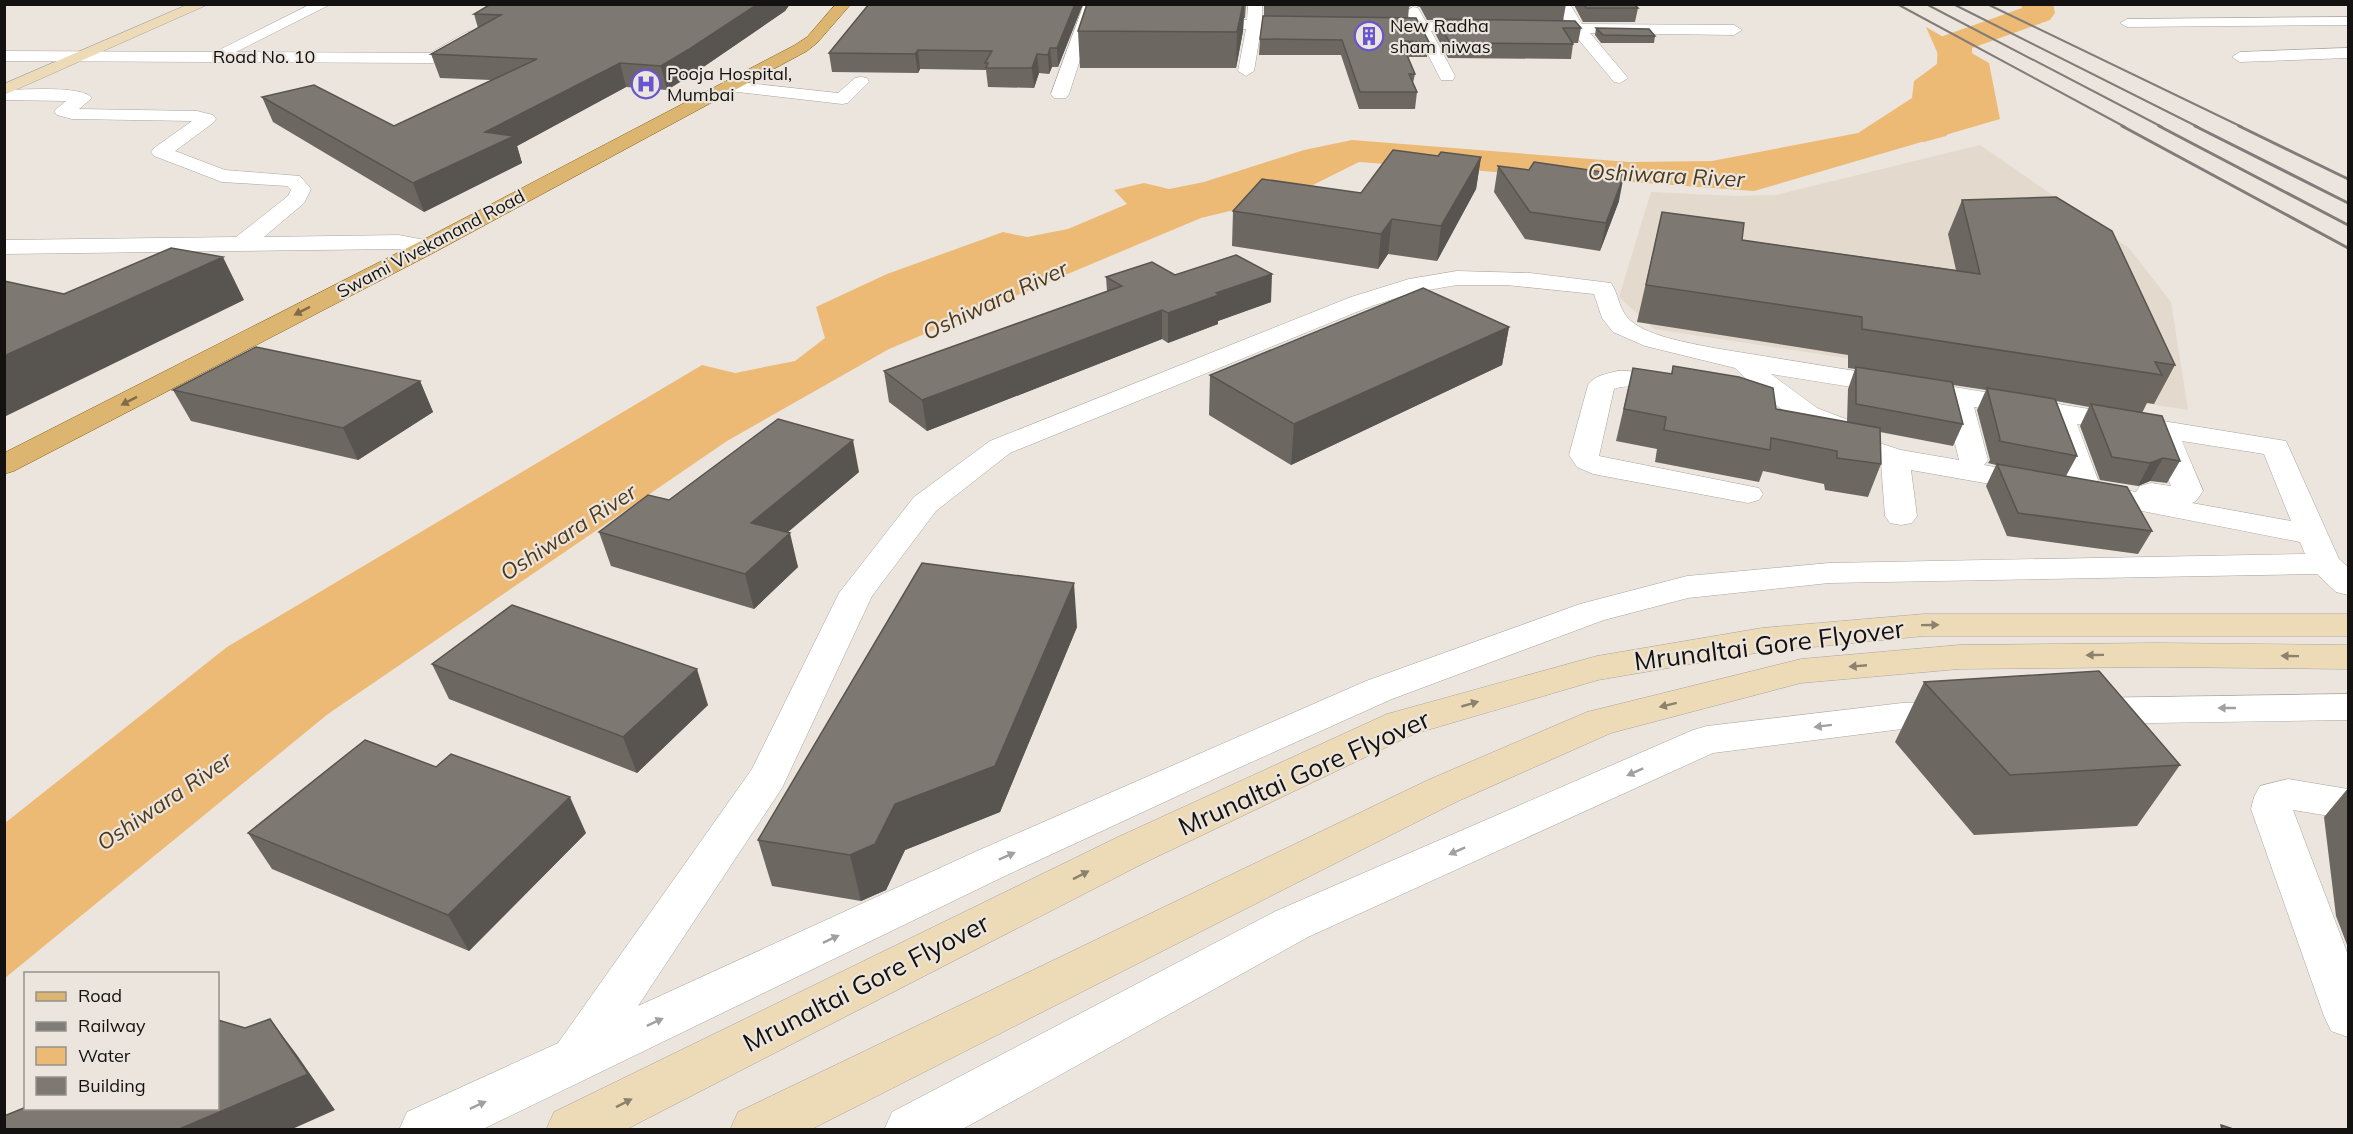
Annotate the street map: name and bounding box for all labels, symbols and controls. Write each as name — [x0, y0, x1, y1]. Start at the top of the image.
place label: New Radha sham niwas — [1390, 14, 1491, 58]
building icon: New Radha sham niwas — [1353, 20, 1385, 52]
street label: Road No. 10 — [213, 45, 315, 68]
place label: Pooja Hospital, Mumbai — [667, 62, 792, 106]
hospital icon: Pooja Hospital, Mumbai — [630, 68, 662, 100]
water label: Oshiwara River — [1587, 157, 1746, 193]
street label: Swami Vivekanand Road — [333, 184, 529, 303]
water label: Oshiwara River — [918, 254, 1073, 346]
one-way arrow — [294, 306, 311, 316]
one-way arrow — [120, 396, 137, 406]
water label: Oshiwara River — [495, 477, 642, 586]
street label: Mrunaltai Gore Flyover — [1632, 611, 1906, 677]
one-way arrow — [1920, 620, 1939, 630]
one-way arrow — [2086, 650, 2105, 660]
one-way arrow — [2281, 652, 2300, 661]
one-way arrow — [1849, 661, 1868, 671]
one-way arrow — [1461, 699, 1479, 708]
one-way arrow — [1659, 700, 1677, 710]
street label: Mrunaltai Gore Flyover — [1173, 702, 1435, 843]
one-way arrow — [2218, 703, 2237, 713]
one-way arrow — [1813, 721, 1832, 730]
water label: Oshiwara River — [91, 745, 238, 856]
one-way arrow — [1626, 767, 1644, 777]
one-way arrow — [1448, 847, 1466, 856]
one-way arrow — [999, 851, 1017, 861]
one-way arrow — [1072, 871, 1089, 880]
street label: Mrunaltai Gore Flyover — [737, 906, 995, 1059]
one-way arrow — [823, 935, 840, 944]
legend — [24, 972, 219, 1110]
text: Road — [78, 984, 122, 1007]
text: Railway — [78, 1014, 146, 1037]
one-way arrow — [646, 1018, 663, 1027]
text: Water — [78, 1044, 131, 1067]
text: Building — [78, 1074, 146, 1097]
one-way arrow — [616, 1099, 633, 1108]
one-way arrow — [469, 1100, 486, 1109]

